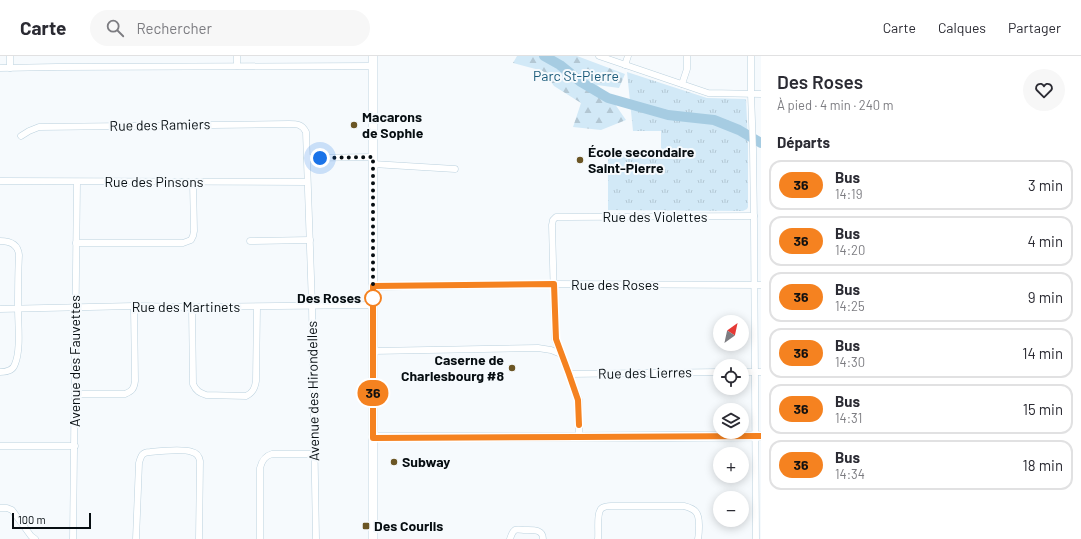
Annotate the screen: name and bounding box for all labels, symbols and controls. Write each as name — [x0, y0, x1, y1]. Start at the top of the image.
search box — [90, 10, 370, 46]
text: Carte — [20, 16, 66, 39]
icon: search — [104, 17, 126, 39]
text: Rechercher — [136, 19, 212, 37]
text: Carte — [883, 19, 916, 36]
text: Calques — [938, 19, 986, 36]
text: Partager — [1008, 19, 1061, 36]
park label: Parc St-Pierre — [533, 67, 619, 84]
button: heart — [1023, 69, 1065, 111]
text: Des Roses — [777, 70, 863, 93]
text: À pied · 4 min · 240 m — [777, 97, 894, 113]
place label: Macarons de Sophie — [362, 108, 424, 141]
street label: Rue des Ramiers — [109, 115, 211, 134]
marker: Macarons de Sophie — [349, 120, 359, 130]
text: Départs — [777, 133, 830, 151]
place label: École secondaire Saint-Pierre — [588, 143, 695, 176]
your location — [310, 148, 330, 168]
marker: École secondaire Saint-Pierre — [575, 155, 585, 165]
text: Bus — [835, 168, 860, 186]
street label: Rue des Pinsons — [105, 173, 204, 190]
text: 36 — [793, 176, 809, 193]
text: 3 min — [1028, 176, 1063, 194]
text: 14:19 — [835, 186, 862, 202]
street label: Rue des Violettes — [603, 208, 708, 225]
text: Bus — [835, 224, 860, 242]
text: 36 — [793, 232, 809, 249]
text: 4 min — [1027, 232, 1063, 250]
text: 14:20 — [835, 242, 865, 258]
street label: Rue des Roses — [571, 276, 659, 293]
text: Bus — [835, 280, 860, 298]
text: 36 — [793, 288, 809, 305]
text: 9 min — [1028, 288, 1063, 306]
place label: Des Roses — [297, 289, 361, 306]
marker: Des Roses — [364, 289, 382, 307]
street label: Avenue des Fauvettes — [66, 295, 83, 427]
street label: Rue des Martinets — [132, 298, 241, 315]
text: 14:25 — [835, 298, 865, 314]
north arrow — [713, 315, 749, 351]
map controls — [713, 315, 749, 527]
street label: Avenue des Hirondelles — [303, 320, 322, 461]
text: Bus — [835, 336, 860, 354]
text: 36 — [793, 344, 809, 361]
text: 14 min — [1022, 344, 1063, 362]
place label: Caserne de Charlesbourg #8 — [401, 351, 504, 384]
text: 14:30 — [835, 354, 865, 370]
button: locate — [713, 359, 749, 395]
marker: Caserne de Charlesbourg #8 — [507, 363, 517, 373]
street label: Rue des Lierres — [598, 363, 692, 382]
line badge: 36 — [355, 380, 391, 406]
text: 36 — [365, 384, 381, 401]
text: Bus — [835, 392, 860, 410]
text: 36 — [793, 400, 809, 417]
text: 15 min — [1023, 400, 1063, 418]
button: layers — [713, 403, 749, 439]
text: 14:31 — [835, 410, 862, 426]
button: + — [713, 447, 749, 483]
text: Bus — [835, 448, 860, 466]
place label: Subway — [402, 453, 450, 470]
text: 36 — [793, 456, 809, 473]
text: 18 min — [1023, 456, 1063, 474]
marker: Subway — [389, 457, 399, 467]
text: 14:34 — [835, 466, 865, 482]
button: − — [713, 491, 749, 527]
scale bar — [12, 511, 91, 530]
text: 100 m — [18, 513, 46, 526]
place label: Des Courlis — [374, 517, 443, 534]
marker: Des Courlis — [361, 521, 371, 531]

